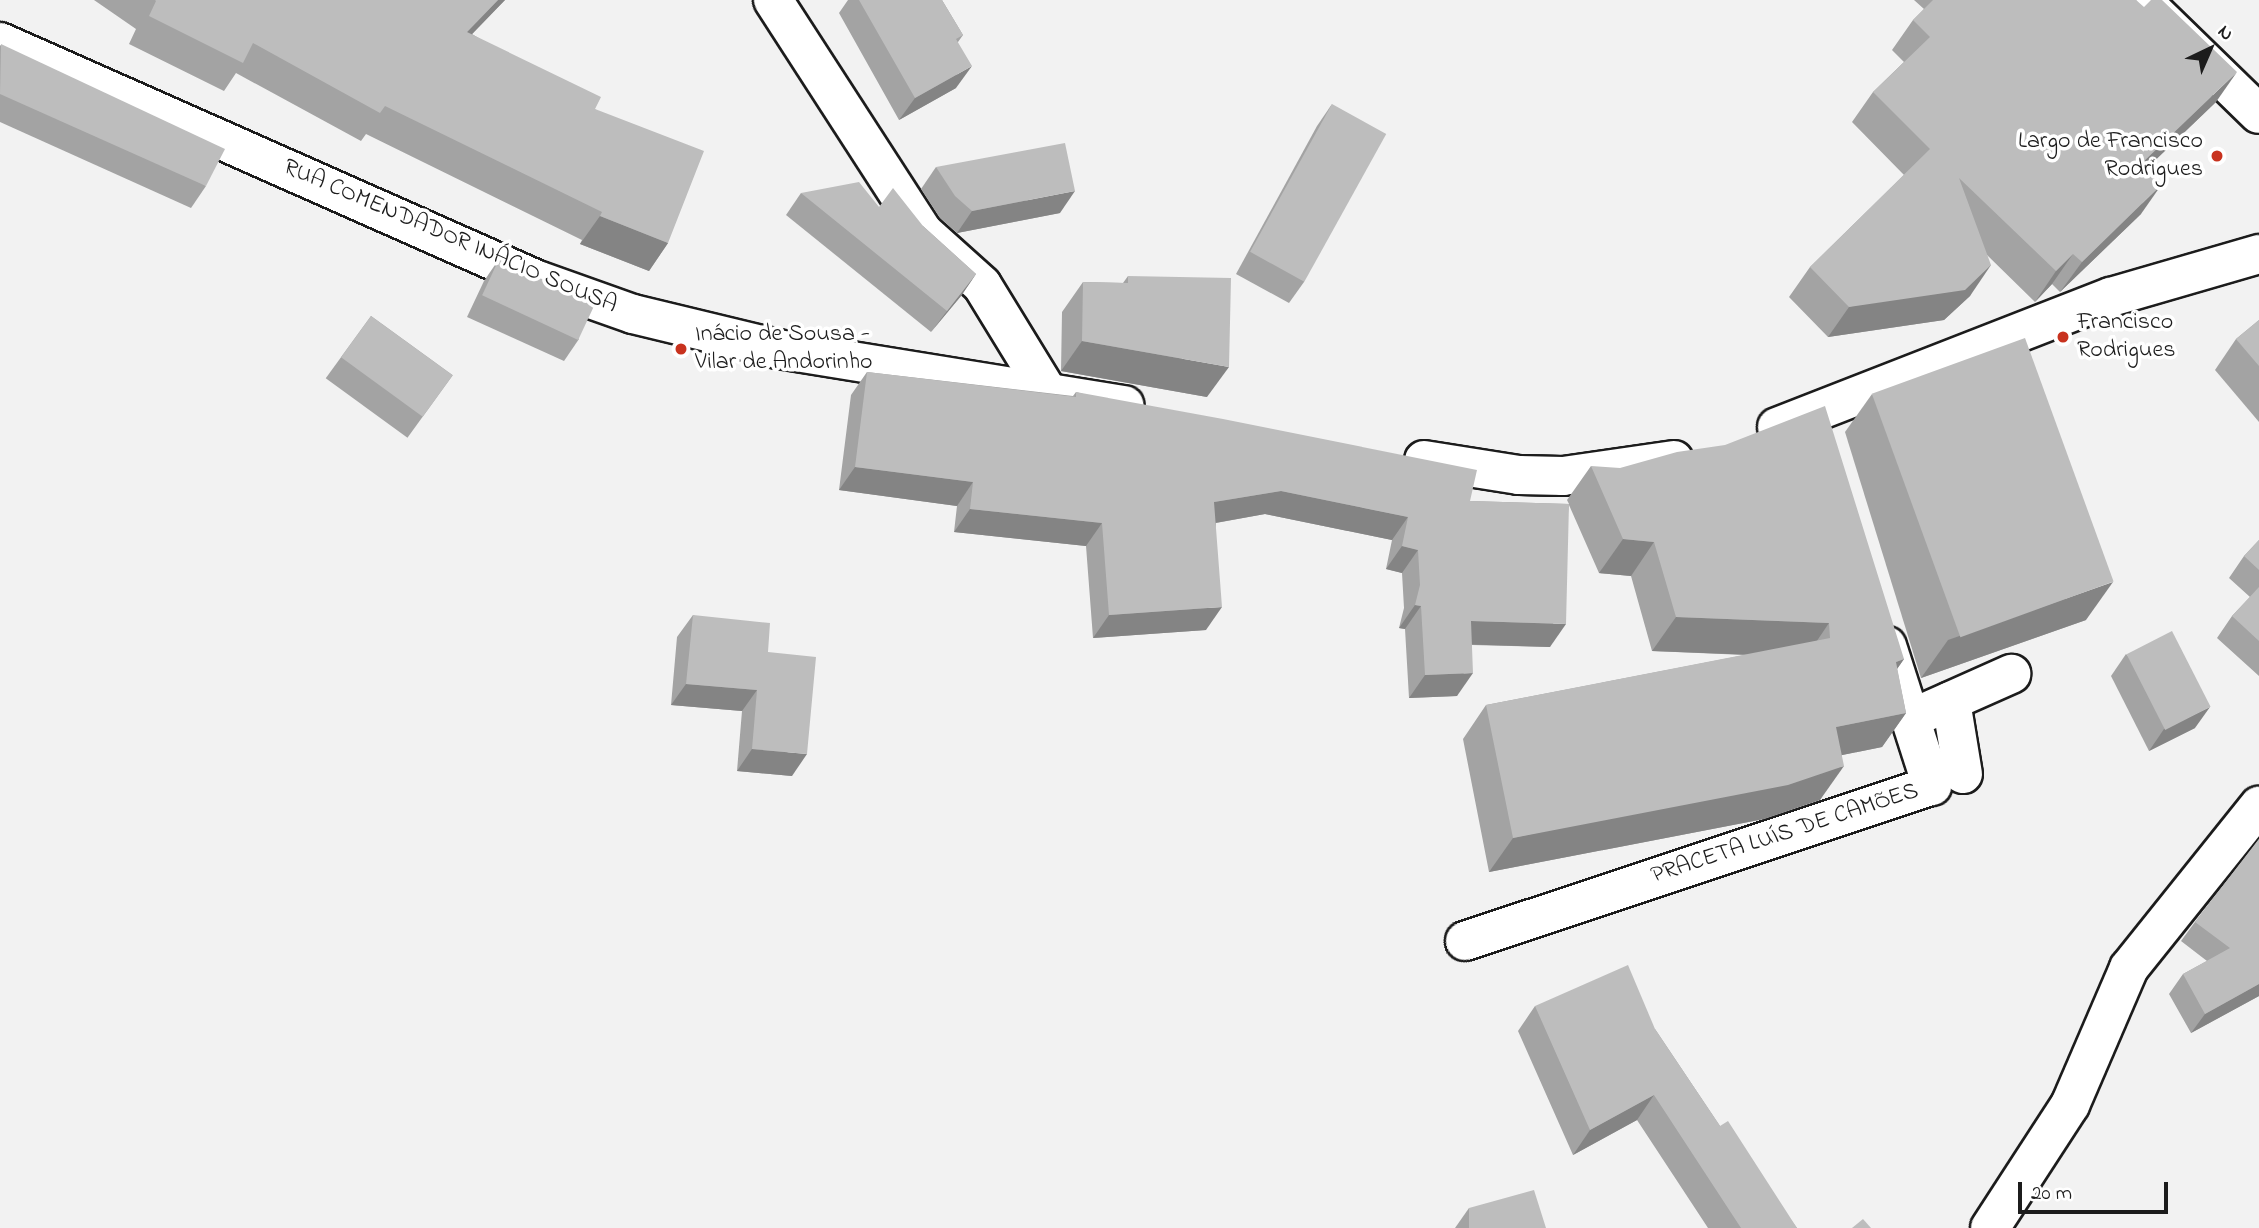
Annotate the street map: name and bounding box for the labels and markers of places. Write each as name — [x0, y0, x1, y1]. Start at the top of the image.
place label: Largo de Francisco Rodrigues — [2018, 128, 2203, 184]
marker: Largo de Francisco Rodrigues — [2209, 148, 2225, 164]
place label: Francisco Rodrigues — [2077, 309, 2175, 365]
place label: Inácio de Sousa - Vilar de Andorinho — [695, 321, 873, 377]
marker: Francisco Rodrigues — [2055, 329, 2071, 345]
marker: Inácio de Sousa - Vilar de Andorinho — [673, 341, 689, 357]

